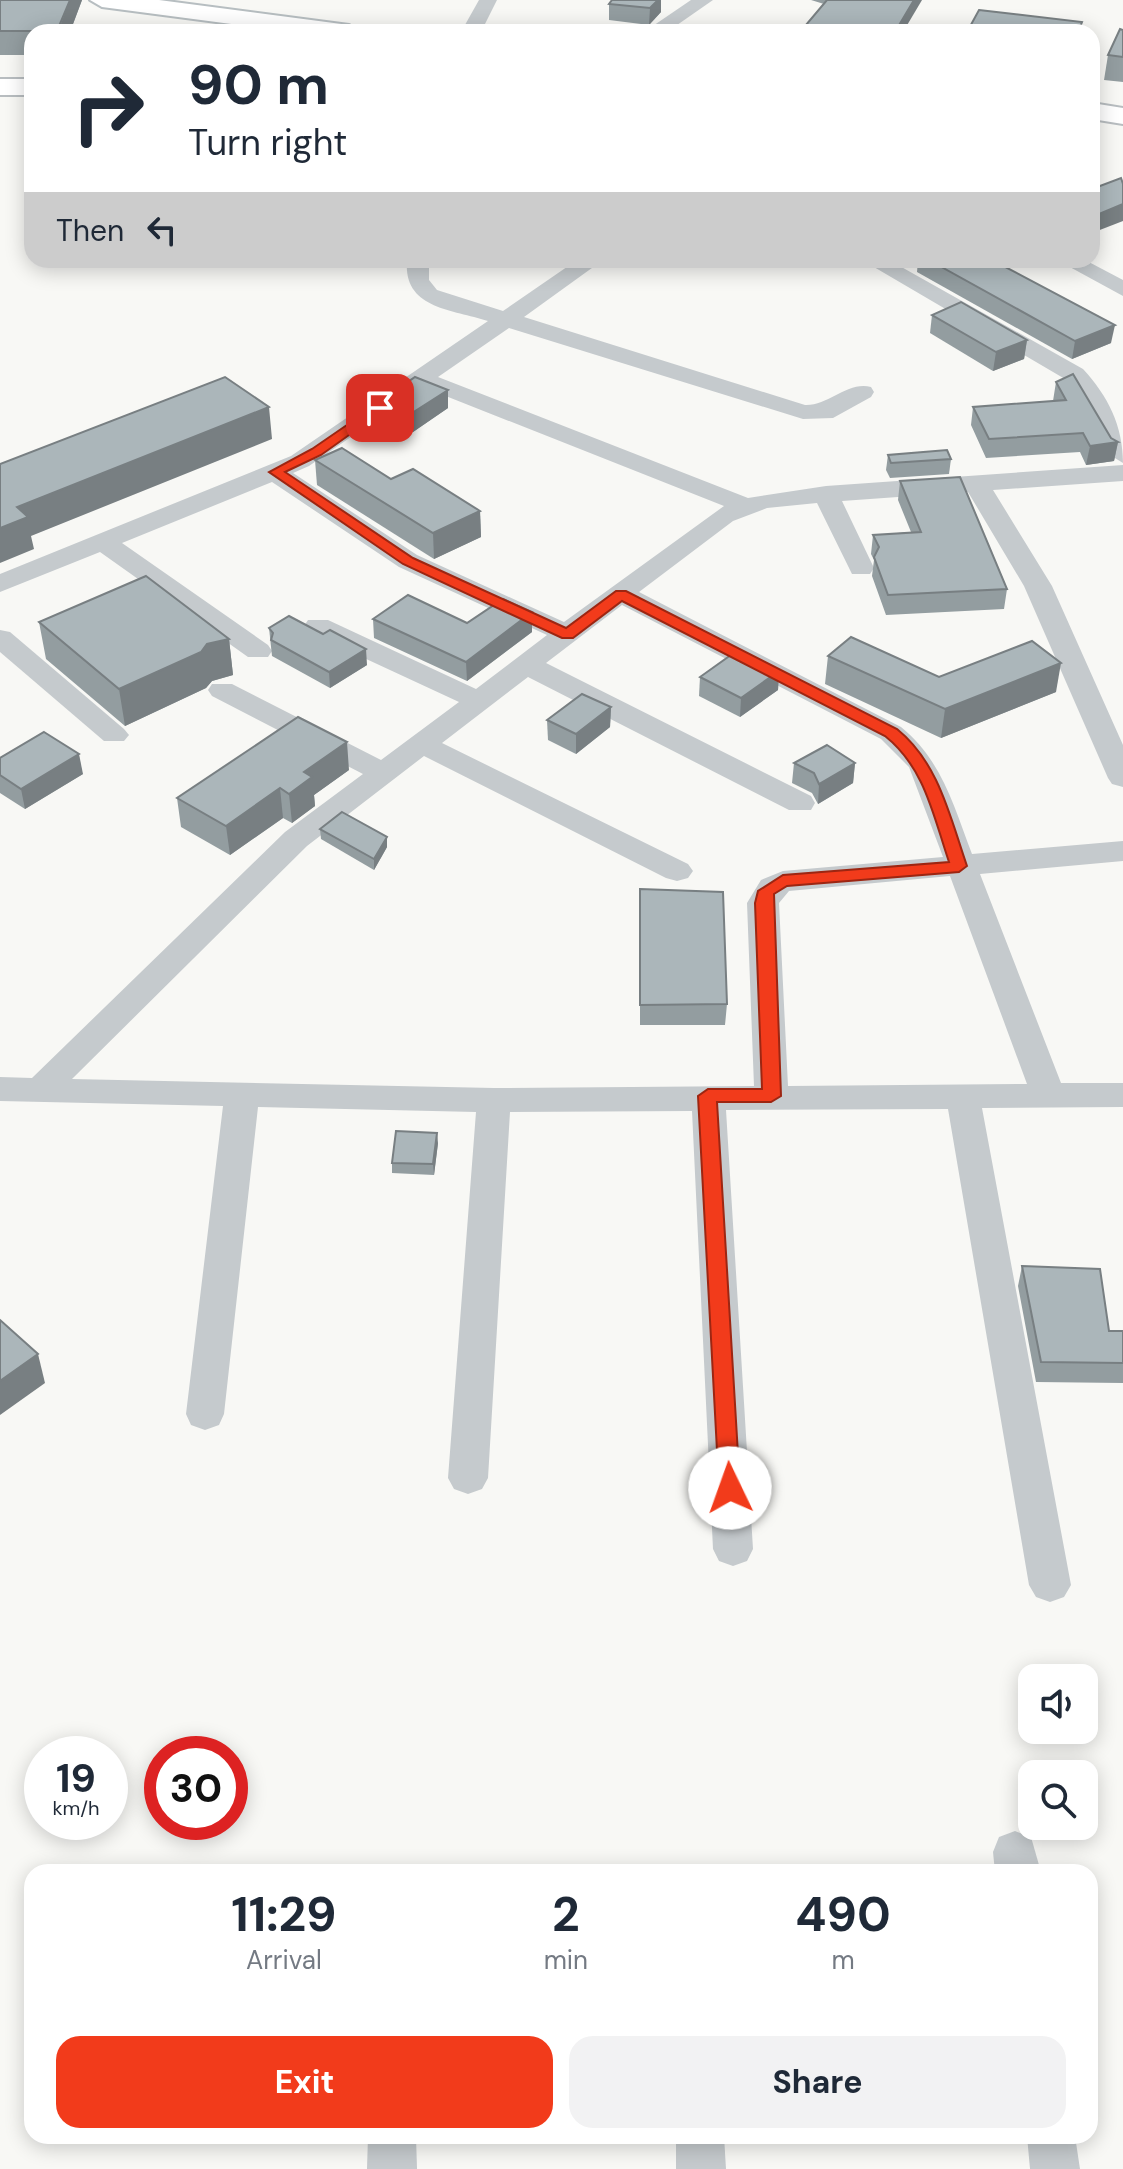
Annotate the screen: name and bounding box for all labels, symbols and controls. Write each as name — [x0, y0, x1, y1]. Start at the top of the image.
text: 90 m — [188, 48, 329, 121]
icon: right — [56, 56, 160, 160]
text: Turn right — [188, 119, 347, 166]
icon: left — [140, 208, 184, 252]
text: Then — [56, 211, 124, 250]
pin — [346, 374, 414, 442]
icon: arrive — [358, 386, 402, 430]
position arrow — [688, 1446, 772, 1530]
map controls — [1018, 1664, 1098, 1840]
button: sound — [1018, 1664, 1098, 1744]
speed limit sign: 30 — [144, 1736, 248, 1840]
text: 19 — [56, 1752, 96, 1804]
button: search — [1018, 1760, 1098, 1840]
text: km/h — [52, 1795, 100, 1821]
text: 11:29 — [231, 1883, 336, 1946]
text: 2 — [552, 1883, 580, 1946]
text: 490 — [795, 1883, 891, 1946]
text: Arrival — [246, 1943, 322, 1977]
text: min — [544, 1943, 588, 1977]
text: m — [831, 1943, 855, 1977]
button: Exit — [56, 2036, 553, 2128]
button: Share — [569, 2036, 1066, 2128]

